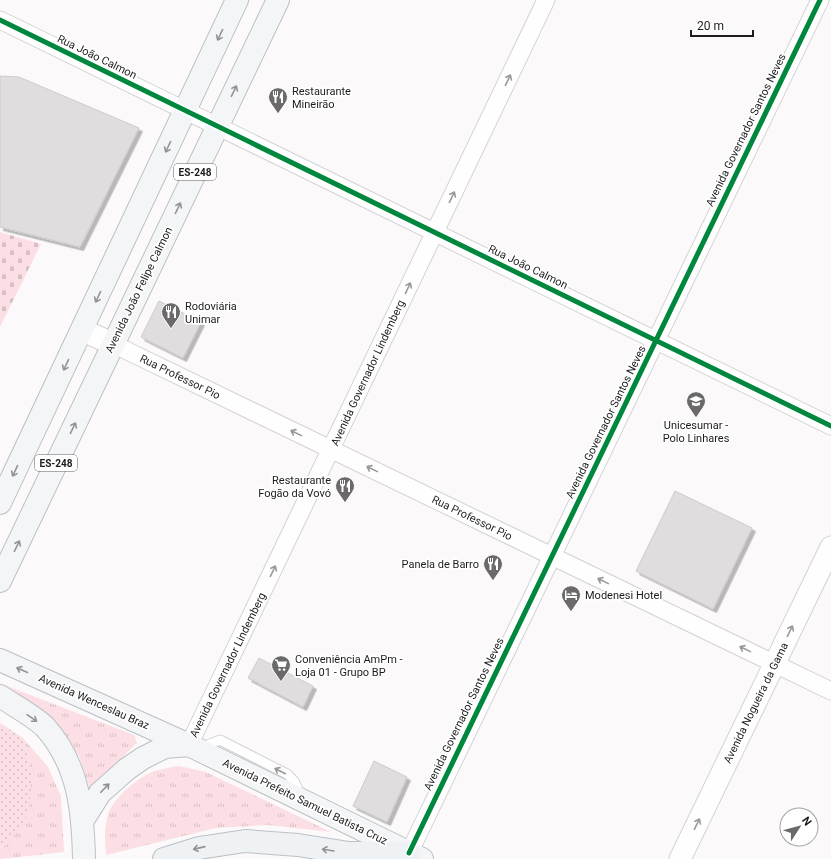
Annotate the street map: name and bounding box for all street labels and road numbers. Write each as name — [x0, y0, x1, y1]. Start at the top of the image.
street label: Rua João Calmon — [55, 32, 139, 82]
street label: Avenida Governador Santos Neves — [703, 51, 789, 208]
road number: ES-248 — [174, 164, 216, 180]
street label: Avenida João Felipe Calmon — [103, 225, 175, 355]
street label: Rua João Calmon — [486, 242, 570, 292]
street label: Avenida Governador Lindemberg — [328, 298, 408, 448]
street label: Avenida Governador Santos Neves — [563, 343, 649, 500]
street label: Rua Professor Pio — [138, 352, 222, 402]
road number: ES-248 — [35, 455, 77, 471]
street label: Rua Professor Pio — [430, 493, 514, 543]
street label: Avenida Governador Lindemberg — [187, 591, 269, 739]
street label: Avenida Governador Santos Neves — [421, 635, 507, 792]
street label: Avenida Nogueira da Gama — [721, 640, 791, 766]
street label: Avenida Wenceslau Braz — [37, 672, 152, 732]
street label: Avenida Prefeito Samuel Batista Cruz — [220, 756, 390, 848]

